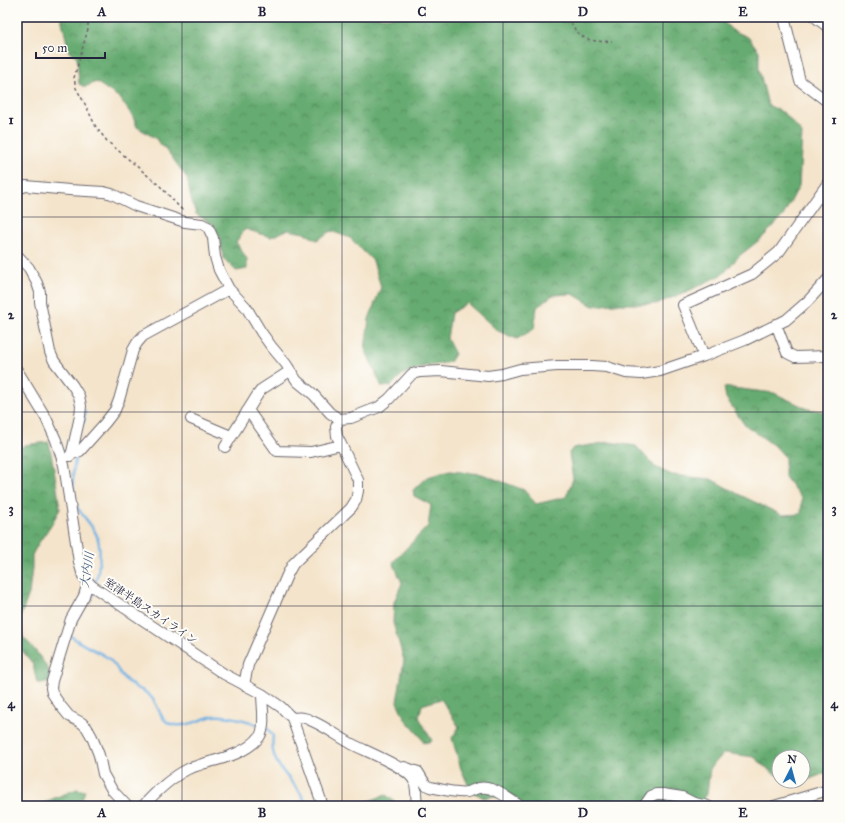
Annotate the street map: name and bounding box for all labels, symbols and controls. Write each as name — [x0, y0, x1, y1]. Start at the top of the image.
text: A — [97, 4, 107, 20]
text: B — [258, 4, 267, 20]
text: C — [418, 4, 427, 20]
text: D — [578, 4, 588, 20]
text: E — [738, 4, 748, 20]
scale bar — [36, 34, 105, 60]
text: 50 m — [42, 41, 67, 55]
text: 1 — [8, 112, 14, 128]
text: 1 — [831, 112, 837, 128]
text: 2 — [8, 307, 15, 323]
text: 2 — [831, 307, 838, 323]
text: 3 — [8, 501, 14, 517]
text: 3 — [831, 501, 837, 517]
water label: 大内川 — [77, 549, 97, 589]
street label: 室津半島スカイライン — [102, 575, 200, 647]
text: 4 — [7, 696, 15, 712]
text: 4 — [830, 696, 838, 712]
north arrow — [771, 749, 811, 789]
text: N — [787, 753, 798, 767]
text: A — [97, 805, 107, 821]
text: B — [258, 805, 267, 821]
text: C — [418, 805, 427, 821]
text: D — [578, 805, 588, 821]
text: E — [738, 805, 748, 821]

